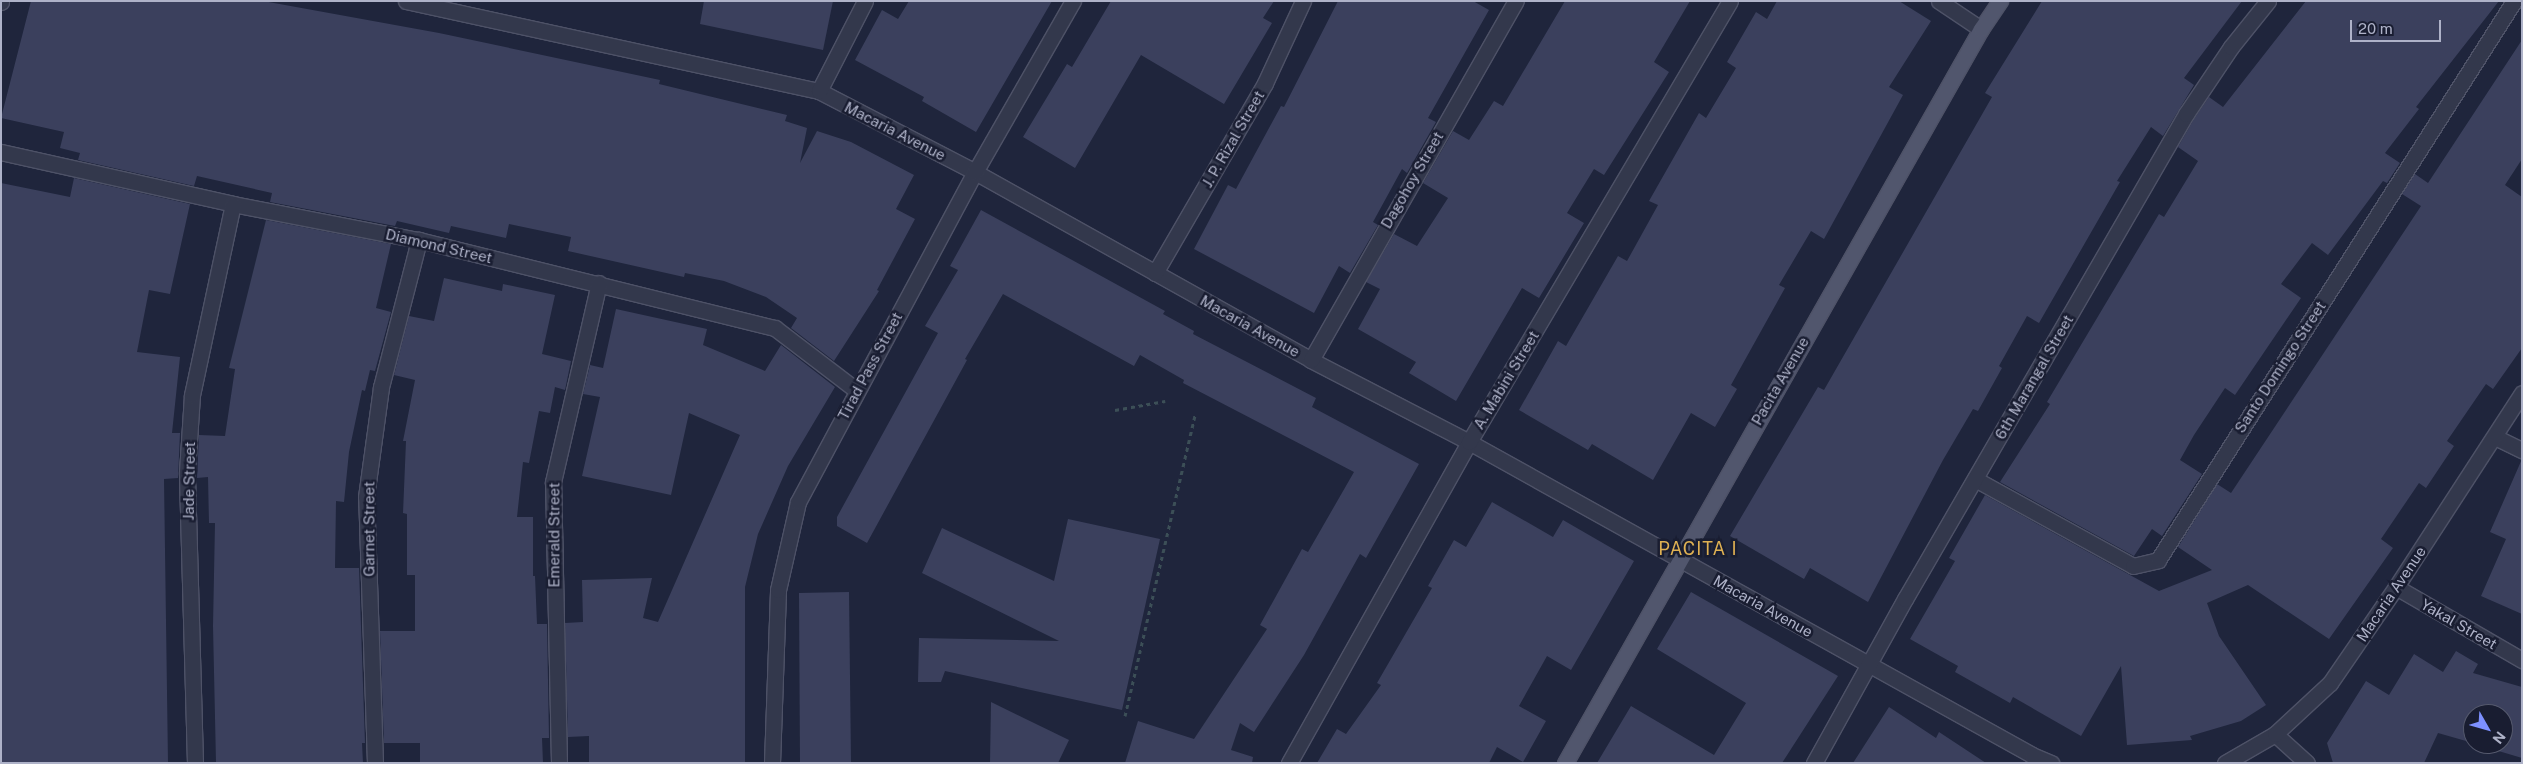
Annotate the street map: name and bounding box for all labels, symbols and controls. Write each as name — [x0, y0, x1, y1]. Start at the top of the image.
scale bar — [2353, 10, 2444, 42]
text: 20 m — [2358, 20, 2393, 37]
street label: J. P. Rizal Street — [1198, 87, 1268, 191]
street label: Macaria Avenue — [842, 98, 948, 164]
street label: Dagohoy Street — [1377, 128, 1447, 232]
street label: Diamond Street — [384, 225, 494, 267]
street label: Macaria Avenue — [1197, 291, 1303, 361]
street label: Santo Domingo Street — [2231, 298, 2329, 436]
street label: Tirad Pass Street — [834, 309, 906, 423]
street label: 6th Marangal Street — [1991, 311, 2077, 443]
street label: A. Mabini Street — [1469, 327, 1543, 433]
street label: Pacita Avenue — [1748, 334, 1812, 428]
street label: Jade Street — [179, 441, 199, 521]
street label: Garnet Street — [360, 481, 378, 577]
street label: Emerald Street — [545, 482, 563, 588]
district label: PACITA I — [1657, 538, 1739, 560]
street label: Macaria Avenue — [2353, 543, 2429, 645]
street label: Macaria Avenue — [1710, 571, 1816, 641]
street label: Yakal Street — [2418, 595, 2500, 653]
north arrow — [2463, 704, 2513, 754]
text: N — [2489, 728, 2509, 747]

